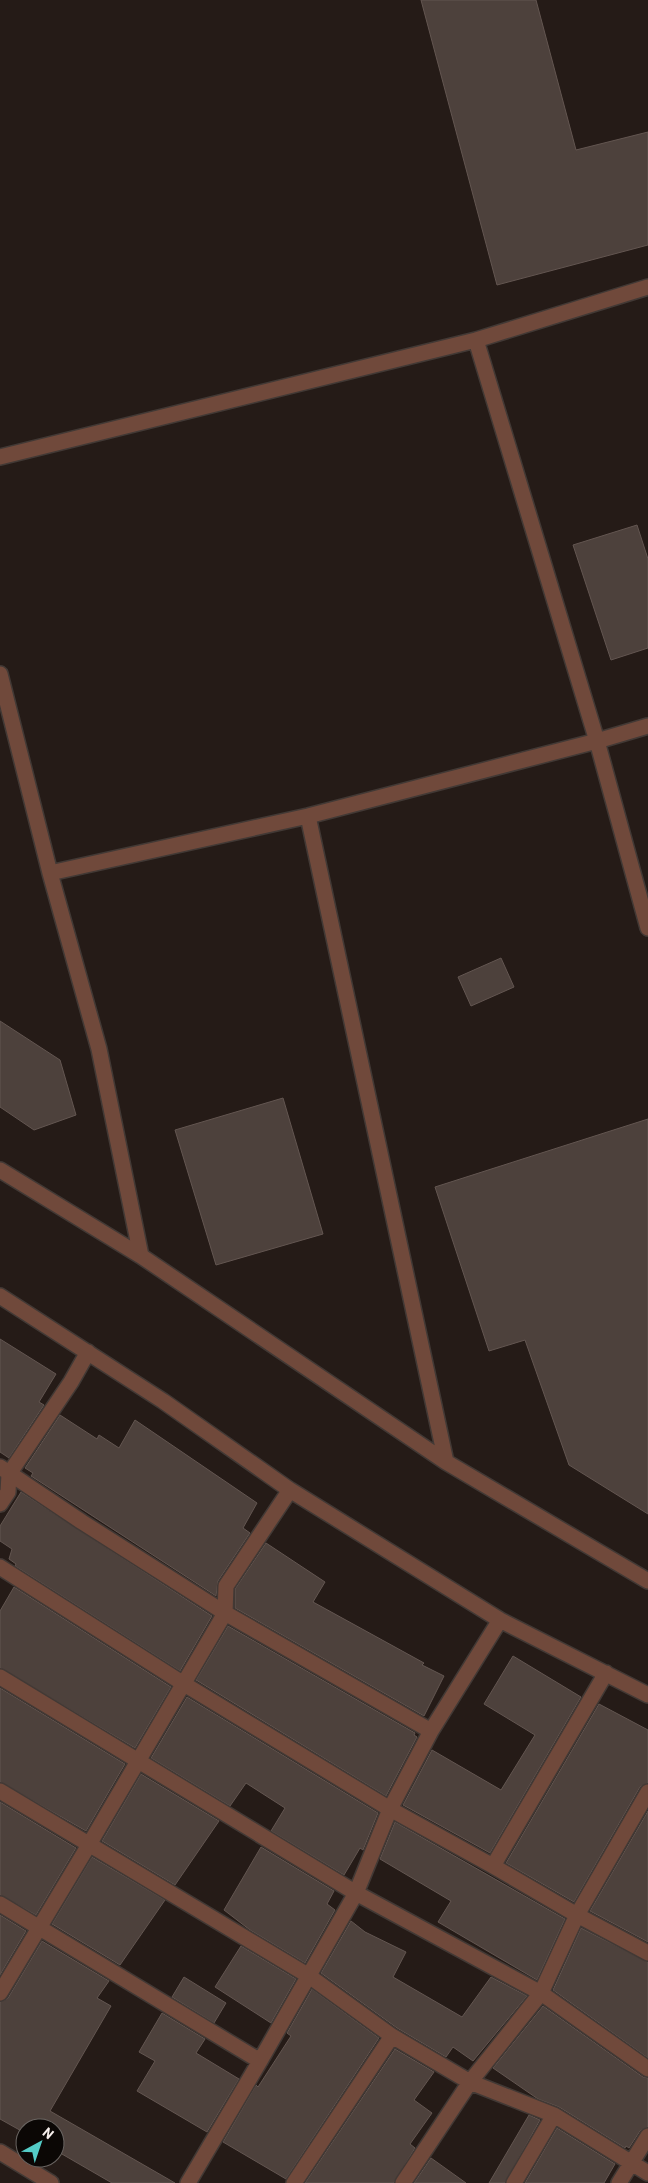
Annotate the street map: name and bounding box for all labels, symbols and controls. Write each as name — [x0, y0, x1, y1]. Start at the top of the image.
north arrow — [15, 2118, 65, 2168]
text: N — [40, 2123, 58, 2142]

